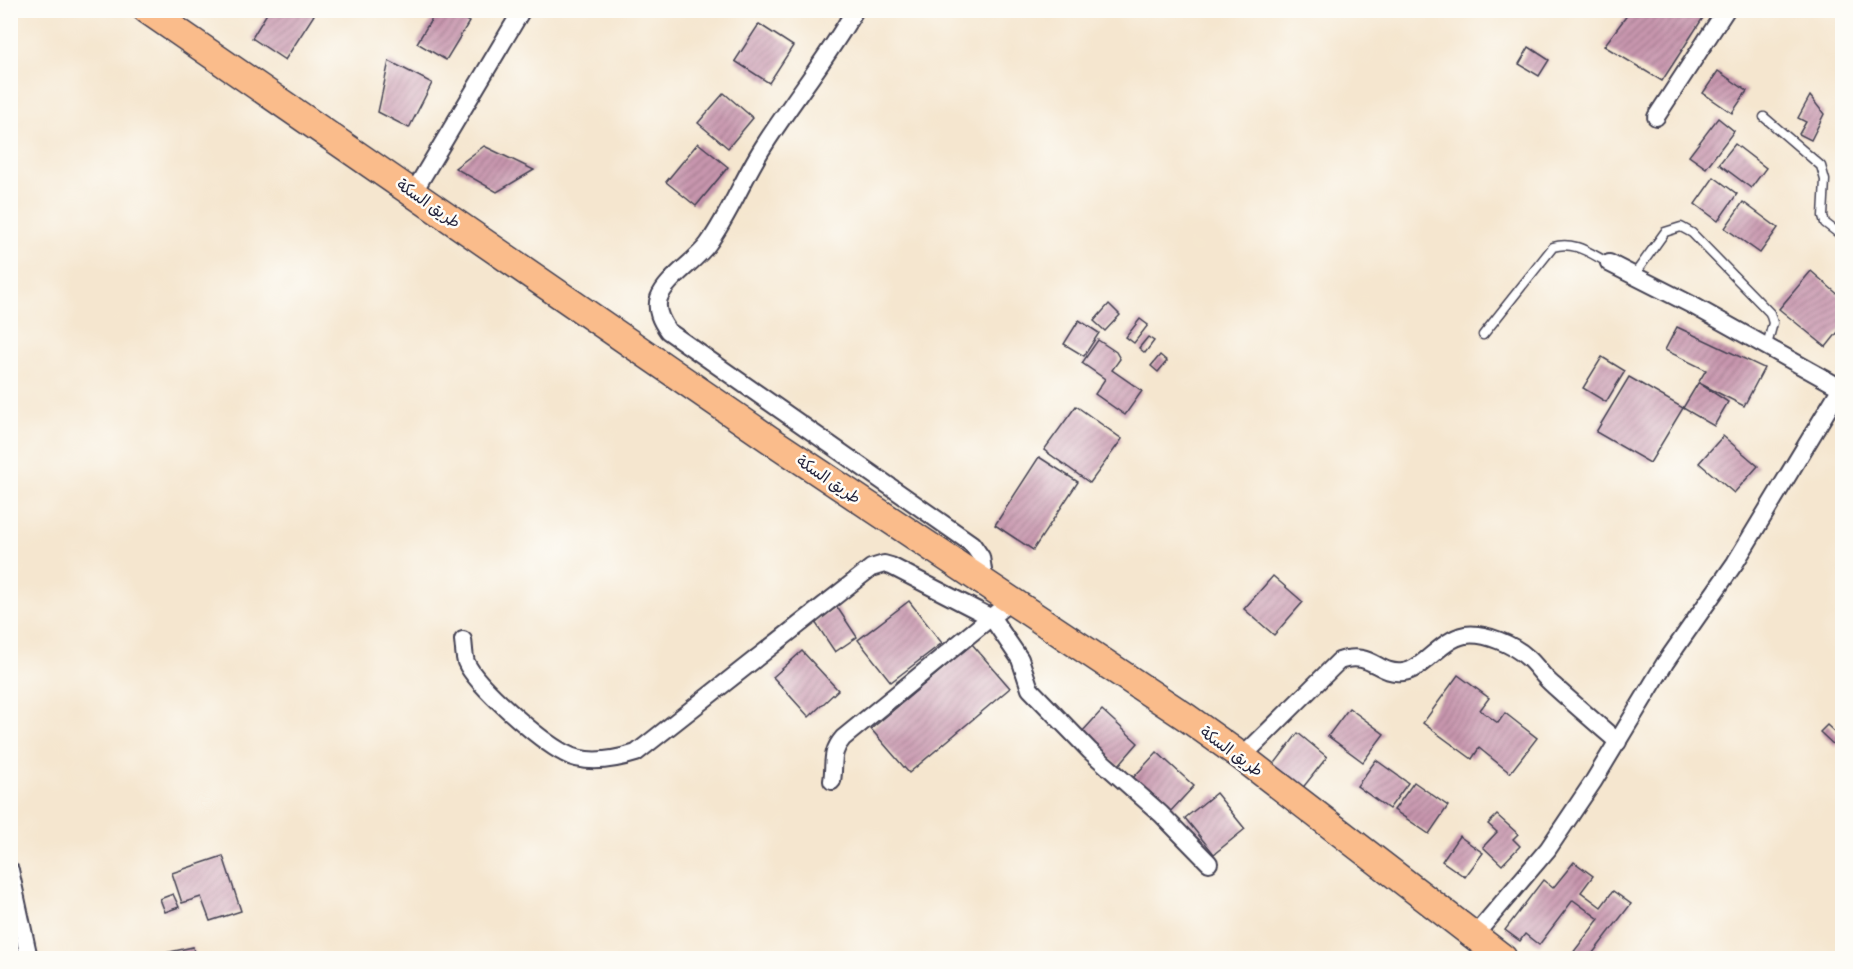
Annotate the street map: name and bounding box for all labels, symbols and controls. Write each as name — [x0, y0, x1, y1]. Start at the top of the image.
street label: طريق السكة — [393, 173, 465, 233]
street label: طريق السكة — [793, 449, 865, 509]
street label: طريق السكة — [1196, 721, 1268, 781]

